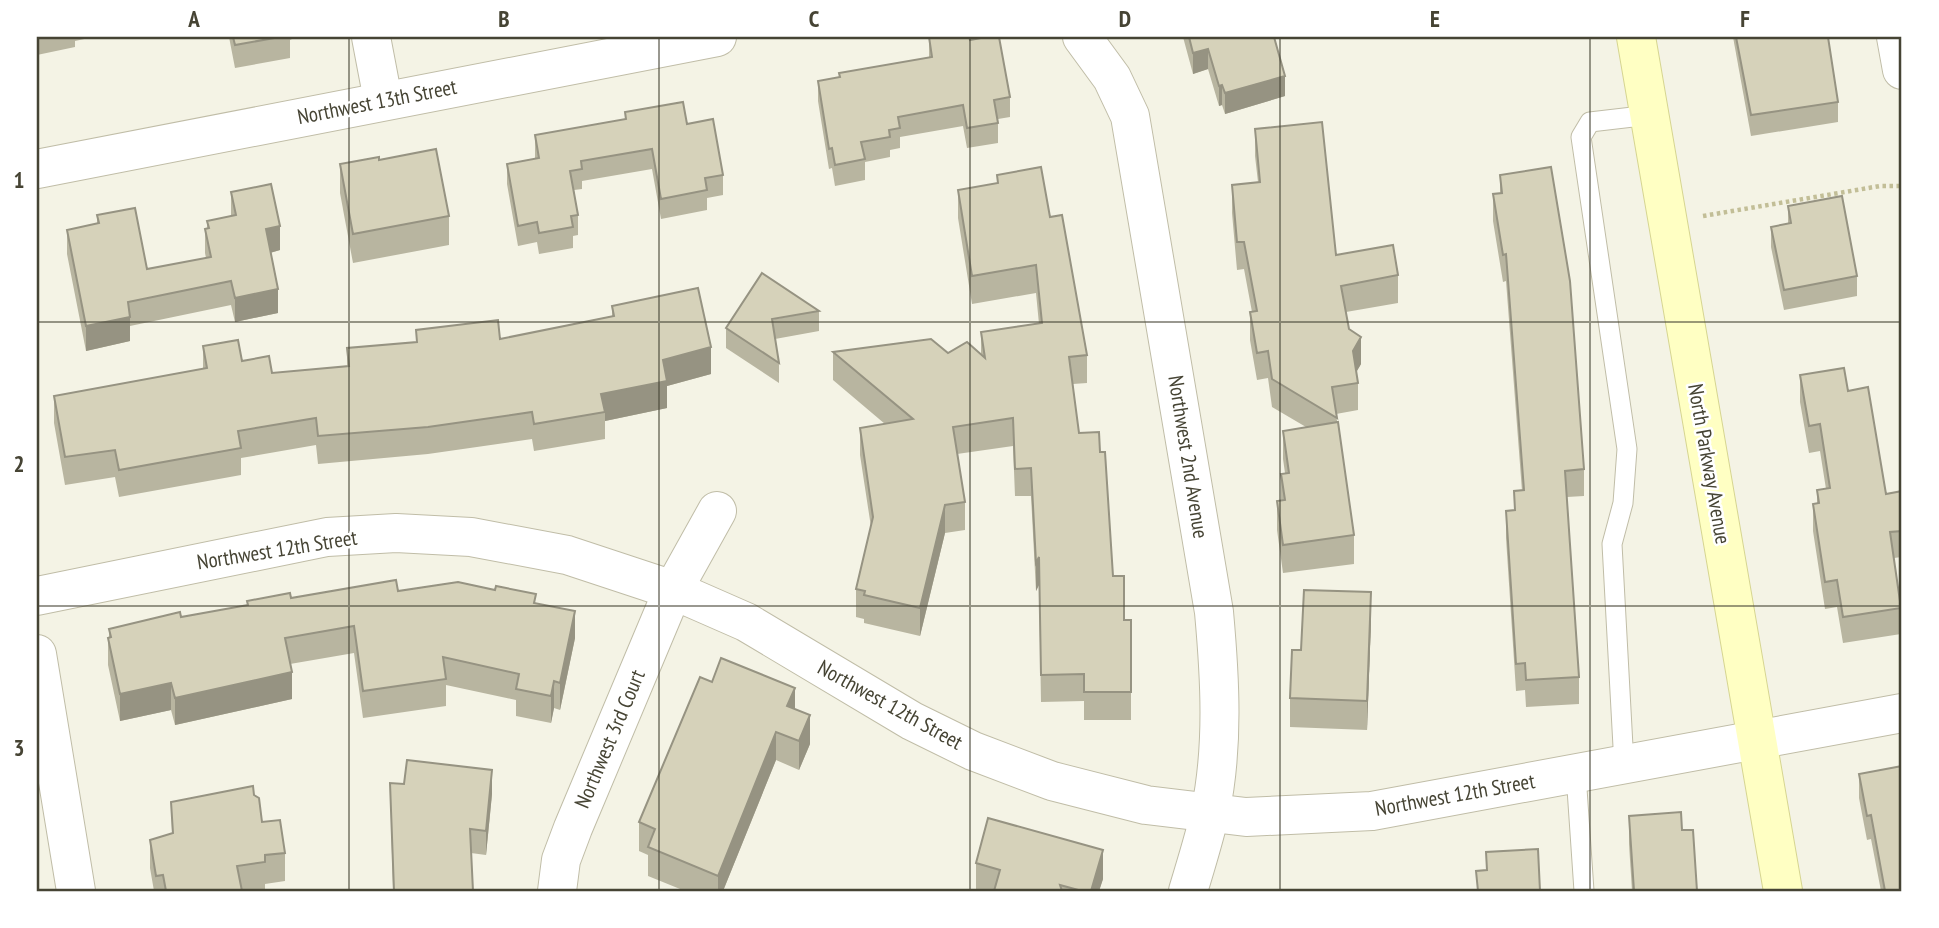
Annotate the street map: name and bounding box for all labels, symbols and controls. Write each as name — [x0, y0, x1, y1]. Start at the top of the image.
text: A — [187, 4, 200, 33]
text: B — [498, 4, 510, 33]
text: C — [809, 4, 820, 33]
text: D — [1119, 4, 1131, 33]
text: E — [1430, 4, 1440, 33]
text: F — [1740, 4, 1750, 33]
street label: Northwest 13th Street — [295, 73, 459, 130]
text: 1 — [14, 165, 25, 194]
street label: Northwest 2nd Avenue — [1162, 374, 1215, 540]
street label: North Parkway Avenue — [1682, 382, 1737, 546]
text: 2 — [14, 449, 25, 478]
street label: Northwest 12th Street — [195, 523, 359, 575]
street label: Northwest 12th Street — [813, 654, 968, 756]
street label: Northwest 3rd Court — [568, 665, 651, 812]
text: 3 — [14, 733, 25, 762]
street label: Northwest 12th Street — [1373, 767, 1537, 822]

